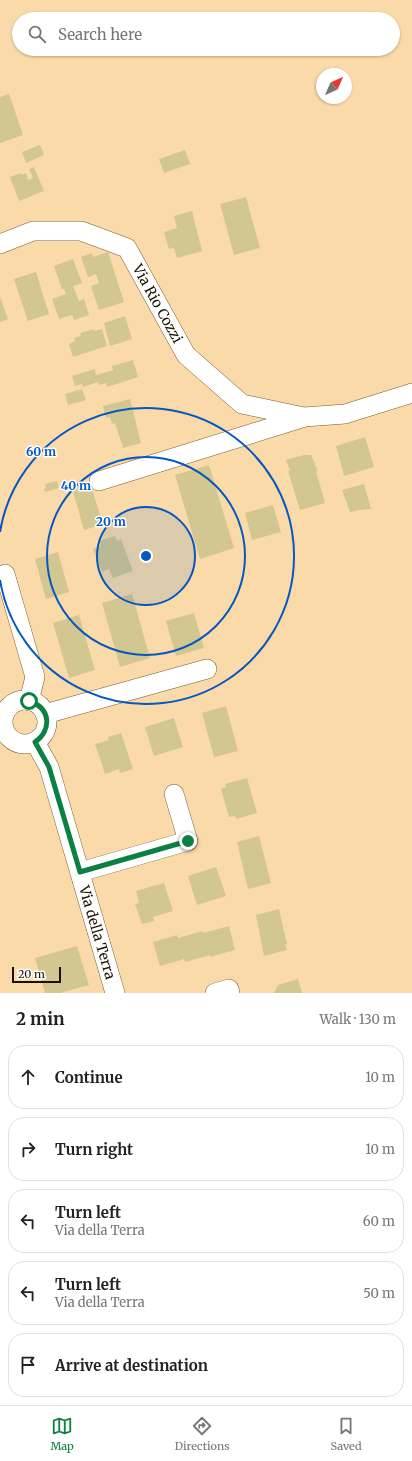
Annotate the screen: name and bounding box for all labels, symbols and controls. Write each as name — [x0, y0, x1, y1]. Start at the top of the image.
search box — [12, 12, 400, 56]
icon: search — [26, 23, 48, 45]
text: Search here — [58, 25, 142, 44]
north arrow — [316, 68, 352, 104]
street label: Via Rio Cozzi — [128, 260, 187, 347]
text: 60 m — [26, 444, 56, 459]
text: 40 m — [61, 478, 91, 493]
text: 20 m — [96, 514, 126, 529]
centre of rings — [139, 549, 153, 563]
route start — [20, 692, 38, 710]
route end — [179, 832, 197, 850]
street label: Via della Terra — [75, 883, 120, 982]
scale bar — [12, 965, 61, 984]
text: 20 m — [18, 967, 45, 981]
text: 2 min — [16, 1008, 64, 1030]
text: Walk · 130 m — [319, 1011, 396, 1028]
icon: ahead — [17, 1066, 39, 1088]
text: Continue — [55, 1068, 123, 1087]
text: 10 m — [365, 1069, 395, 1086]
icon: right — [17, 1138, 39, 1160]
text: Turn right — [55, 1140, 133, 1159]
text: 10 m — [365, 1141, 395, 1158]
text: Turn left — [55, 1203, 121, 1222]
icon: left — [17, 1210, 39, 1232]
text: 60 m — [363, 1213, 395, 1230]
text: Via della Terra — [55, 1222, 145, 1239]
text: Turn left — [55, 1275, 121, 1294]
icon: left — [17, 1282, 39, 1304]
text: 50 m — [363, 1285, 395, 1302]
text: Via della Terra — [55, 1294, 145, 1311]
icon: arrive — [17, 1354, 39, 1376]
text: Arrive at destination — [55, 1356, 208, 1375]
tab: Map — [50, 1415, 74, 1453]
tab: Directions — [175, 1415, 230, 1453]
tab: Saved — [330, 1415, 362, 1453]

